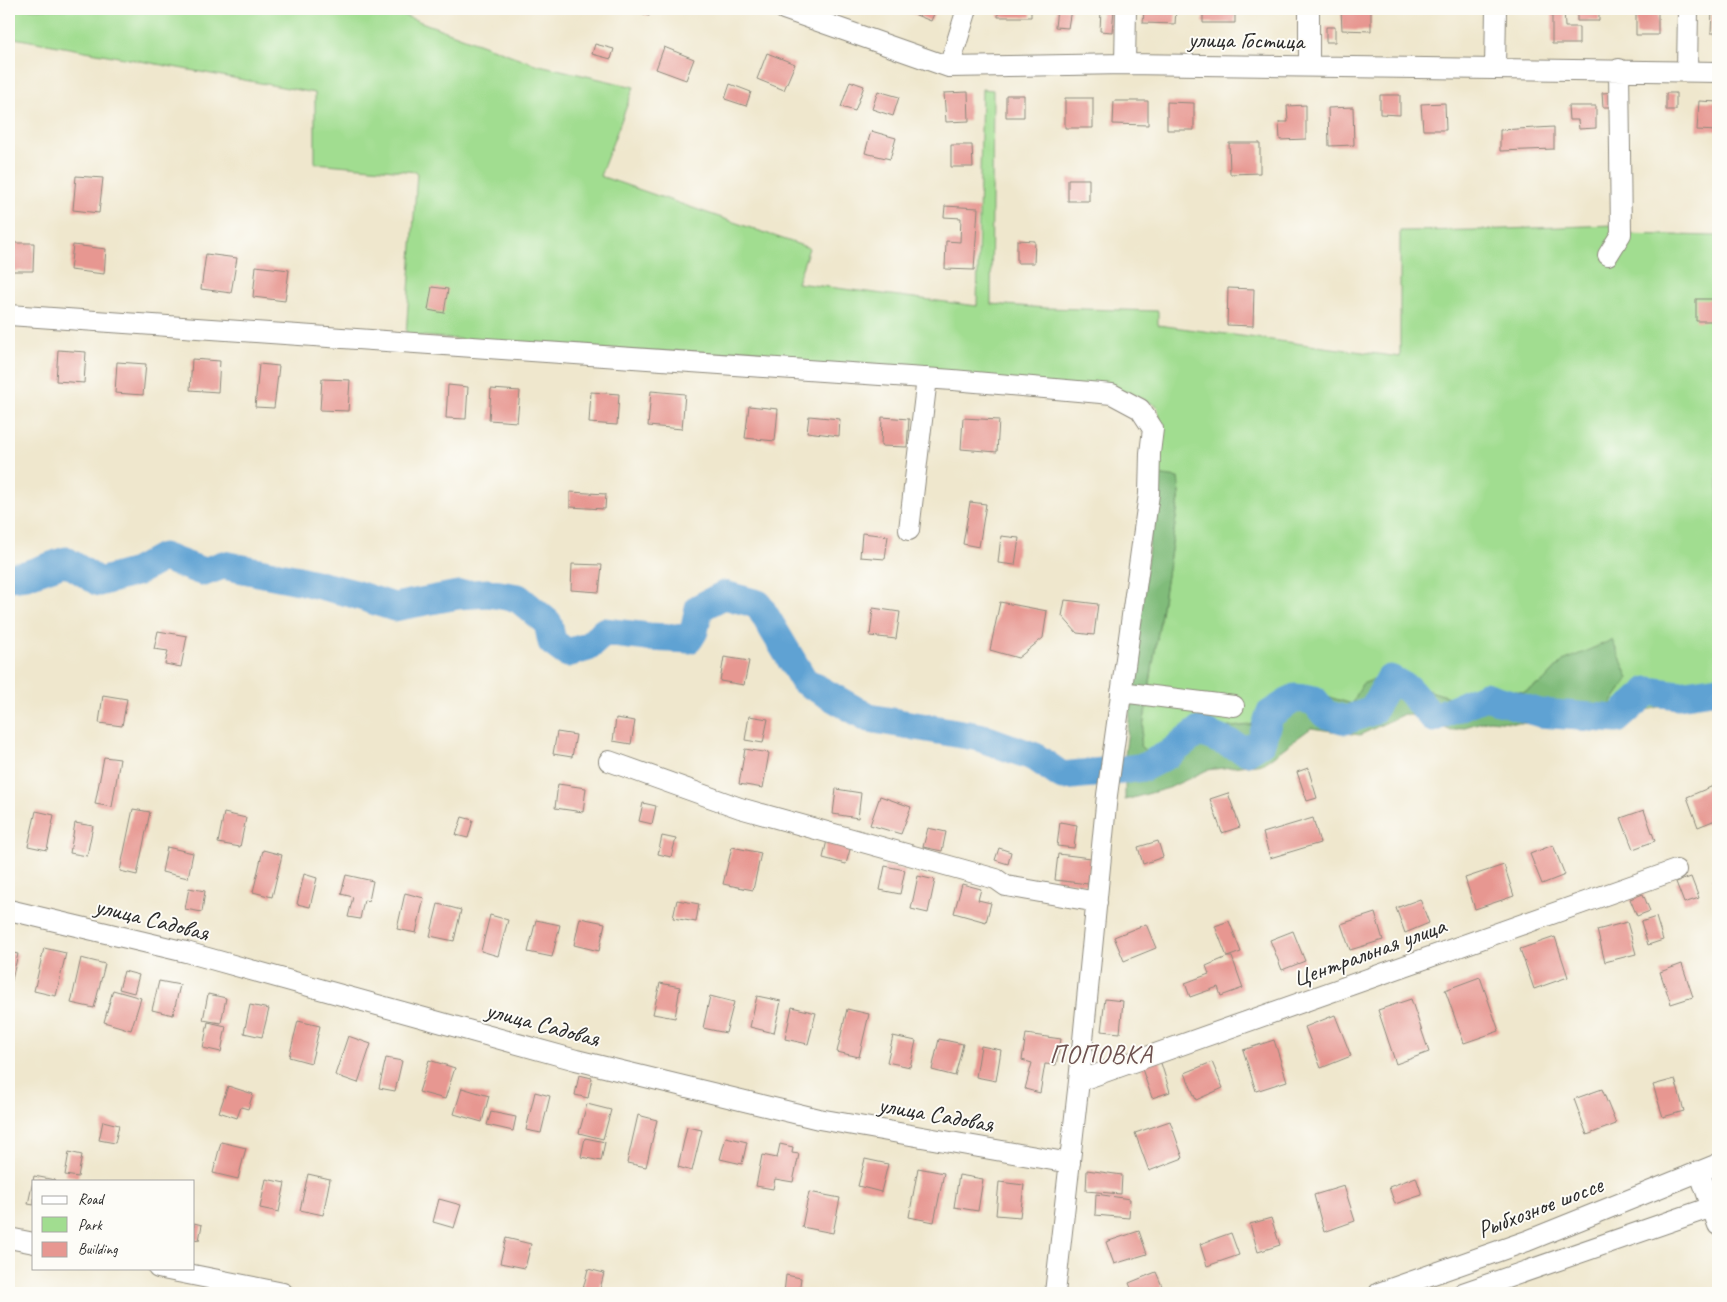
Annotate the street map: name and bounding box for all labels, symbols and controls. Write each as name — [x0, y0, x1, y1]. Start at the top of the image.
street label: улица Гостица — [1186, 24, 1306, 56]
street label: улица Садовая — [90, 890, 213, 948]
street label: Центральная улица — [1288, 910, 1451, 994]
street label: улица Садовая — [481, 994, 604, 1054]
district label: ПОПОВКА — [1049, 1038, 1154, 1071]
street label: улица Садовая — [874, 1089, 997, 1139]
street label: Рыбхозное шоссе — [1473, 1169, 1609, 1245]
legend — [32, 1180, 195, 1270]
text: Road — [78, 1190, 105, 1209]
text: Park — [78, 1216, 103, 1235]
text: Building — [78, 1240, 118, 1259]

